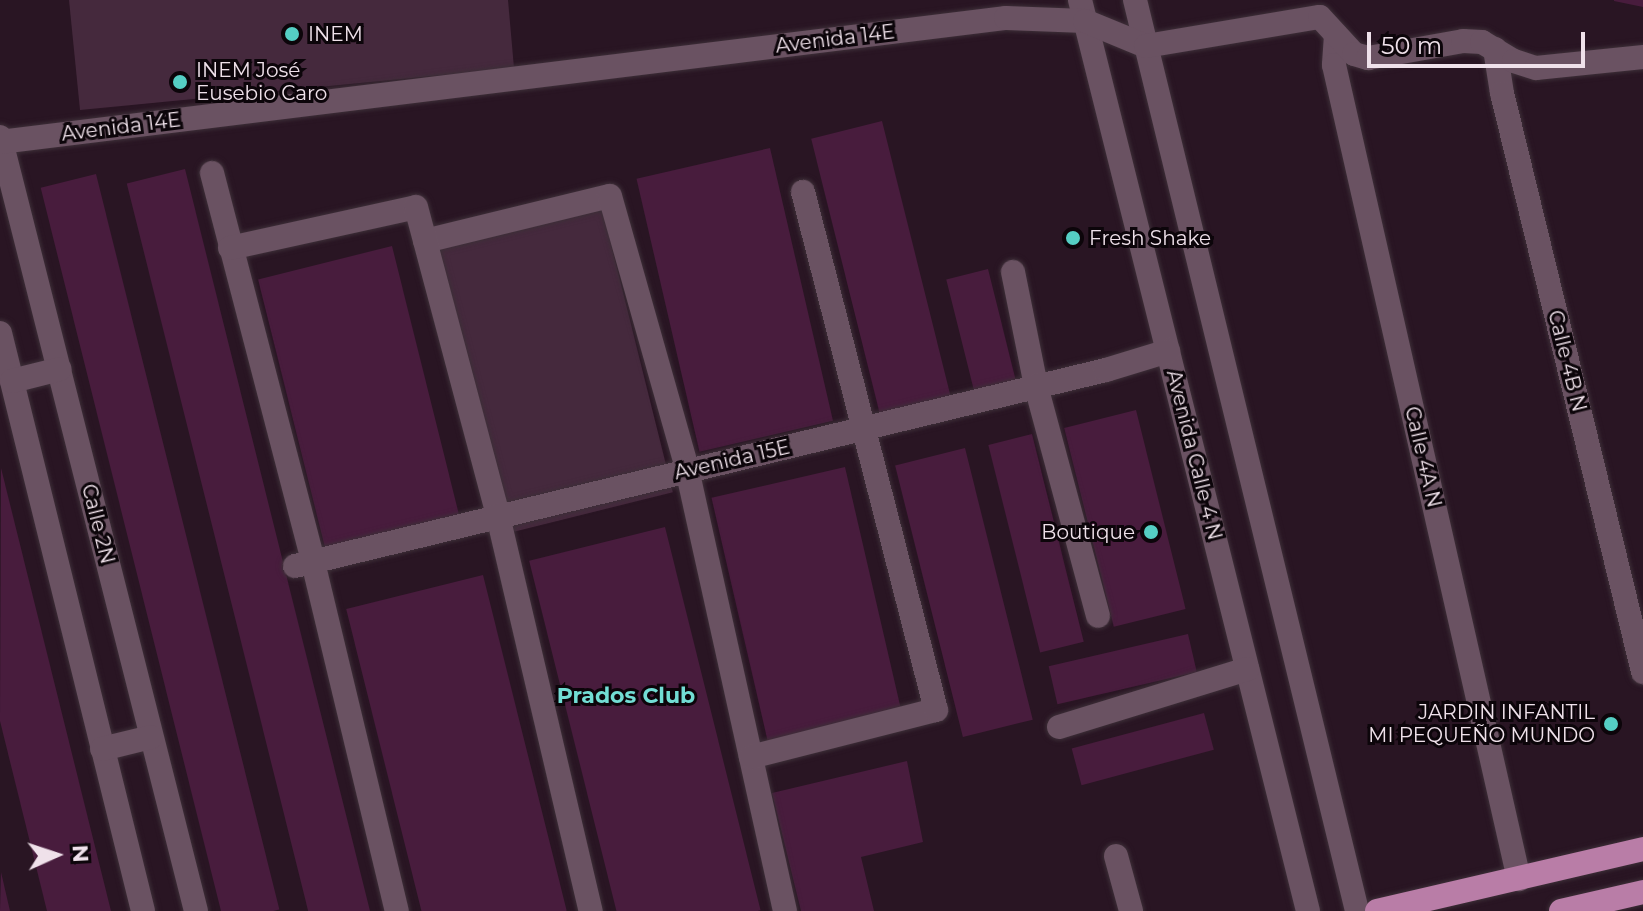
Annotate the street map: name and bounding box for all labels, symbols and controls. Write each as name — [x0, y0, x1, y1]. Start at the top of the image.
scale bar — [1371, 16, 1589, 66]
street label: Avenida 14E — [774, 20, 896, 58]
place label: INEM — [308, 22, 363, 46]
marker: INEM — [283, 25, 301, 43]
text: 50 m — [1381, 31, 1442, 60]
place label: INEM José Eusebio Caro — [196, 58, 327, 105]
marker: INEM José Eusebio Caro — [171, 73, 189, 91]
street label: Avenida 14E — [60, 108, 182, 146]
place label: Fresh Shake — [1089, 226, 1211, 250]
marker: Fresh Shake — [1064, 229, 1082, 247]
street label: Calle 4B N — [1543, 308, 1591, 414]
street label: Avenida Calle 4 N — [1161, 367, 1227, 543]
street label: Calle 4A N — [1400, 404, 1446, 510]
street label: Avenida 15E — [672, 435, 792, 485]
street label: Calle 2N — [76, 482, 120, 566]
place label: Boutique — [1041, 520, 1135, 544]
marker: Boutique — [1142, 523, 1160, 541]
district label: Prados Club — [557, 683, 695, 709]
place label: JARDIN INFANTIL MI PEQUEÑO MUNDO — [1368, 700, 1595, 747]
marker: JARDIN INFANTIL MI PEQUEÑO MUNDO — [1602, 715, 1620, 733]
north arrow — [16, 815, 96, 895]
text: N — [67, 844, 94, 863]

